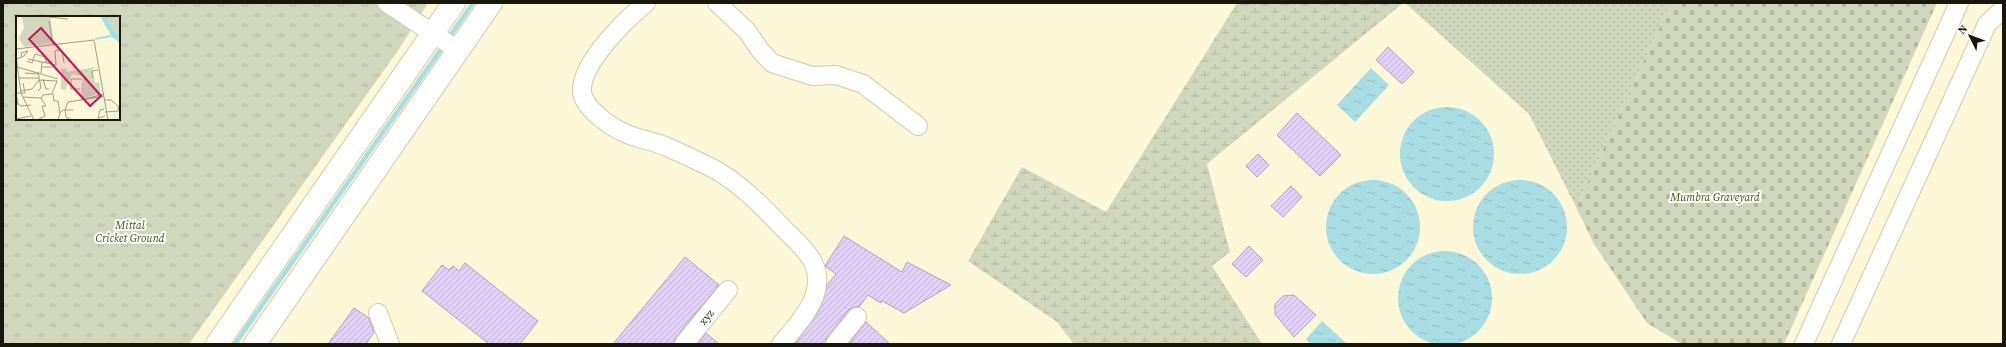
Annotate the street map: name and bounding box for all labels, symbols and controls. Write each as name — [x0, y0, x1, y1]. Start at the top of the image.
inset map — [16, 16, 120, 120]
north arrow — [1950, 16, 1990, 56]
text: N — [1955, 22, 1971, 38]
park label: Mumbra Graveyard — [1669, 190, 1760, 205]
park label: Mittal Cricket Ground — [95, 218, 165, 246]
street label: xyz — [695, 306, 718, 328]

